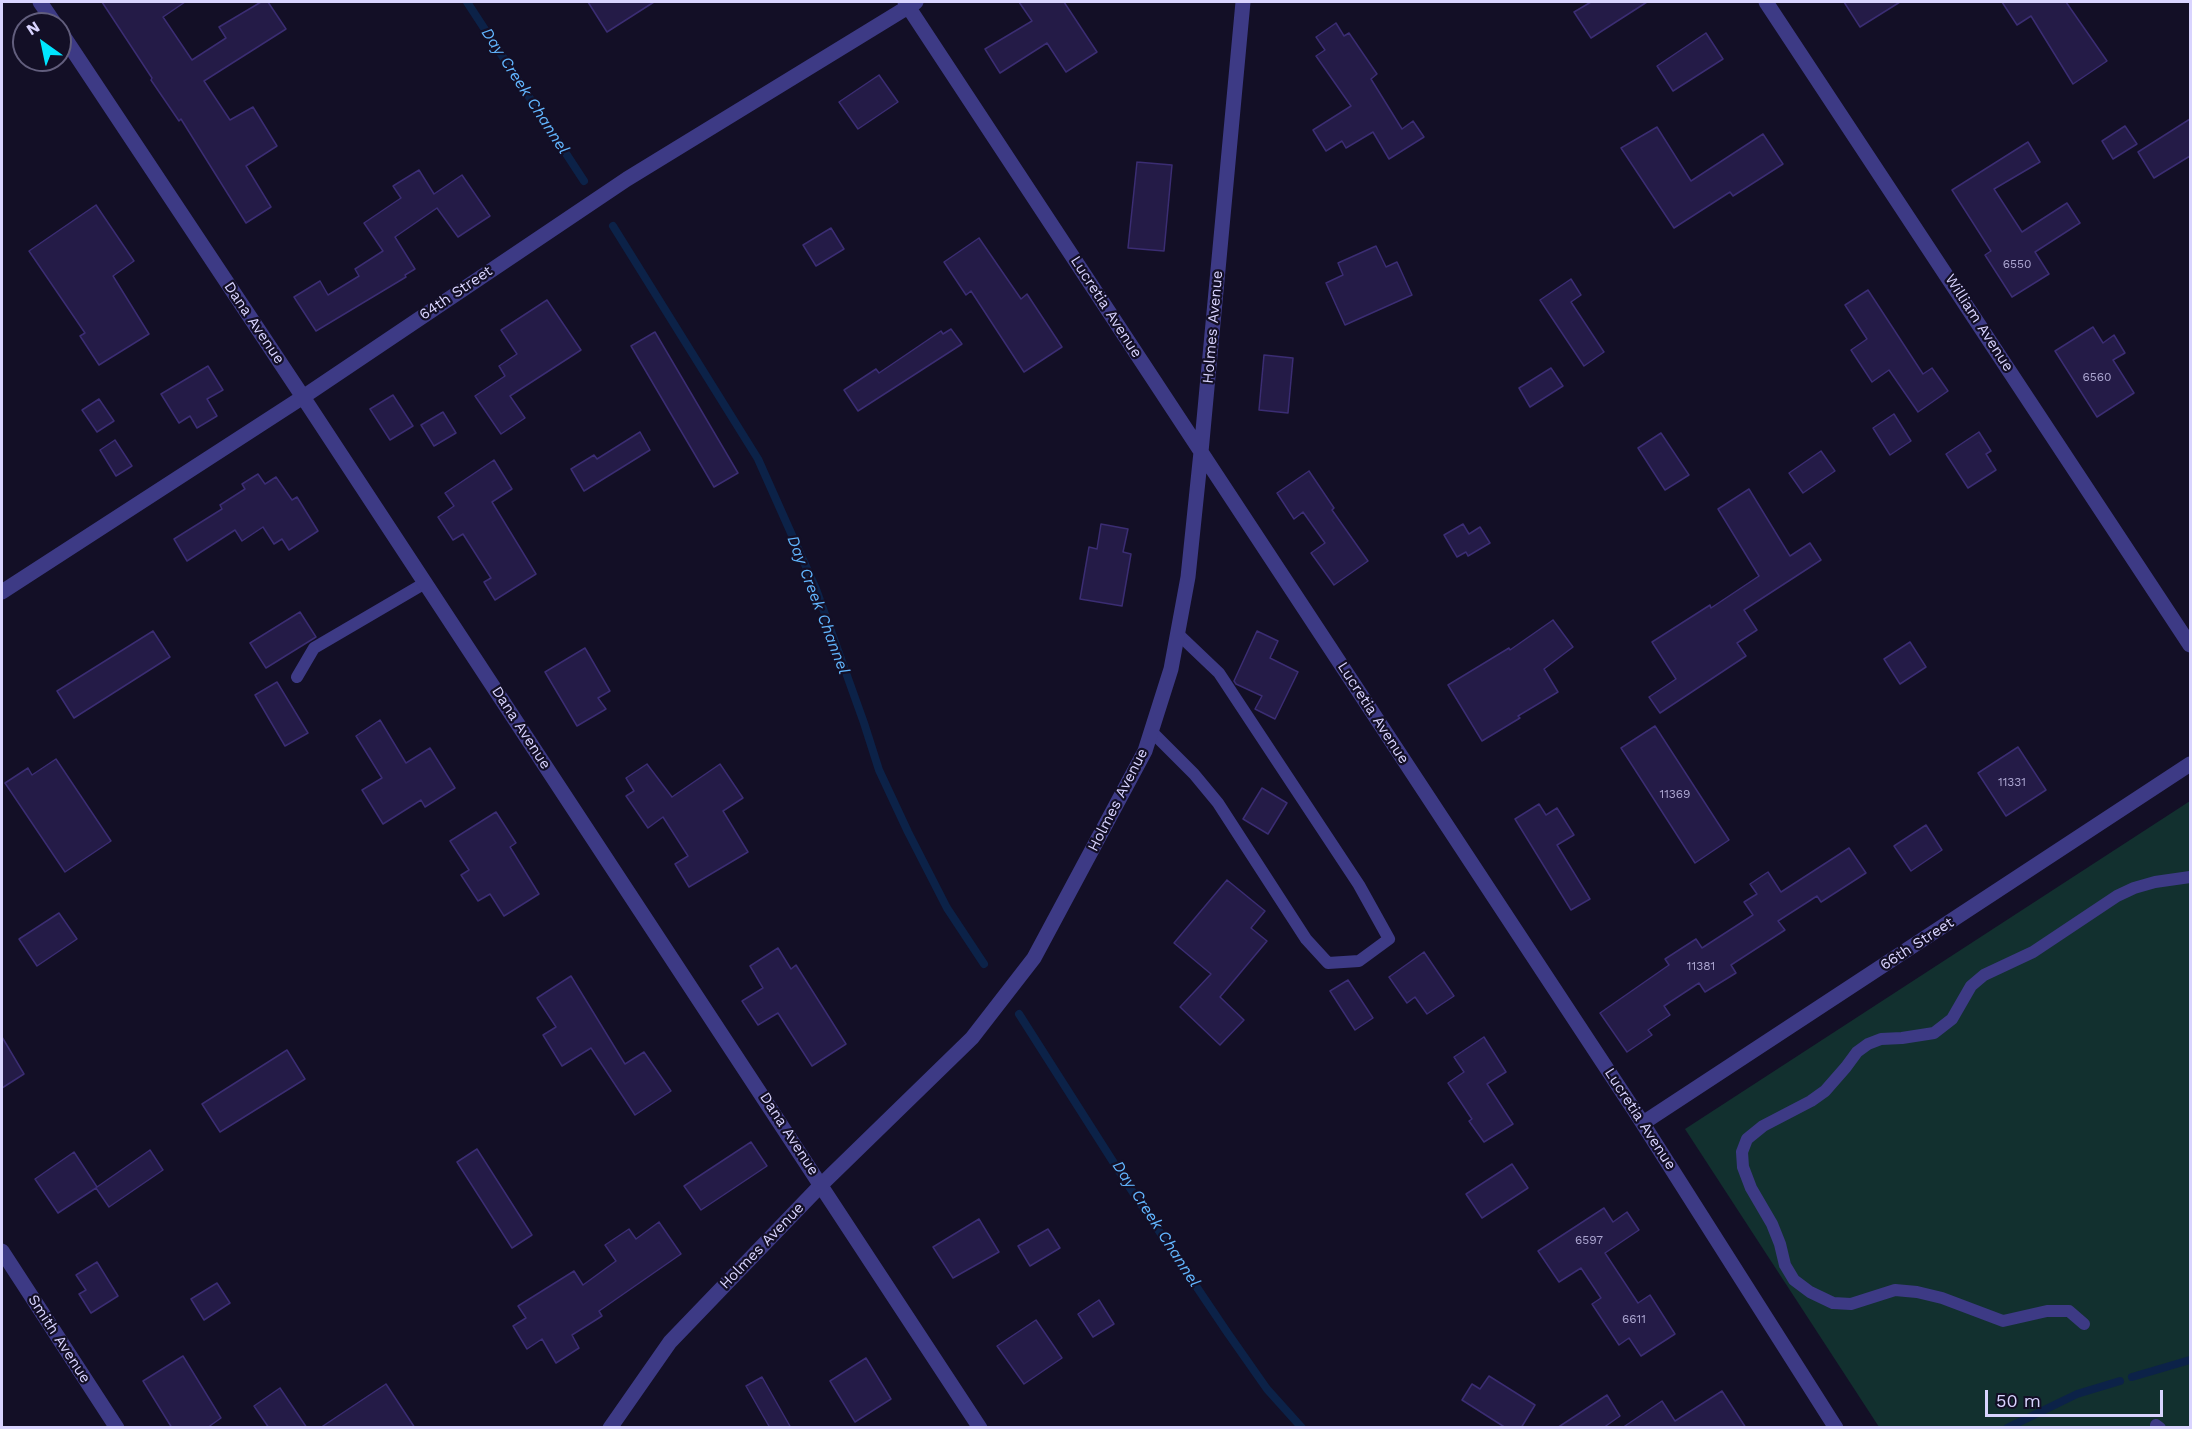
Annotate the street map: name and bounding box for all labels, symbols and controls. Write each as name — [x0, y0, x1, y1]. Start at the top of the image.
north arrow — [12, 12, 72, 72]
text: N — [23, 17, 43, 39]
water label: Day Creek Channel — [477, 24, 573, 158]
street label: Lucretia Avenue — [1066, 253, 1146, 361]
house number: 6550 — [2003, 257, 2031, 271]
street label: 64th Street — [416, 262, 496, 324]
street label: Holmes Avenue — [1199, 270, 1227, 384]
street label: William Avenue — [1941, 271, 2017, 375]
street label: Dana Avenue — [220, 278, 288, 368]
house number: 6560 — [2082, 370, 2112, 384]
water label: Day Creek Channel — [783, 533, 853, 677]
street label: Lucretia Avenue — [1333, 659, 1413, 767]
street label: Dana Avenue — [488, 683, 554, 773]
street label: Holmes Avenue — [1084, 745, 1152, 855]
house number: 11331 — [1998, 775, 2026, 789]
house number: 11369 — [1659, 787, 1691, 801]
street label: 66th Street — [1877, 914, 1957, 974]
house number: 11381 — [1687, 959, 1715, 973]
street label: Lucretia Avenue — [1600, 1065, 1680, 1173]
street label: Dana Avenue — [756, 1089, 822, 1179]
water label: Day Creek Channel — [1108, 1157, 1204, 1291]
street label: Holmes Avenue — [716, 1199, 808, 1293]
house number: 6597 — [1575, 1233, 1603, 1247]
street label: Smith Avenue — [24, 1292, 94, 1386]
house number: 6611 — [1622, 1312, 1646, 1326]
scale bar — [1988, 1378, 2166, 1416]
text: 50 m — [1996, 1390, 2041, 1411]

